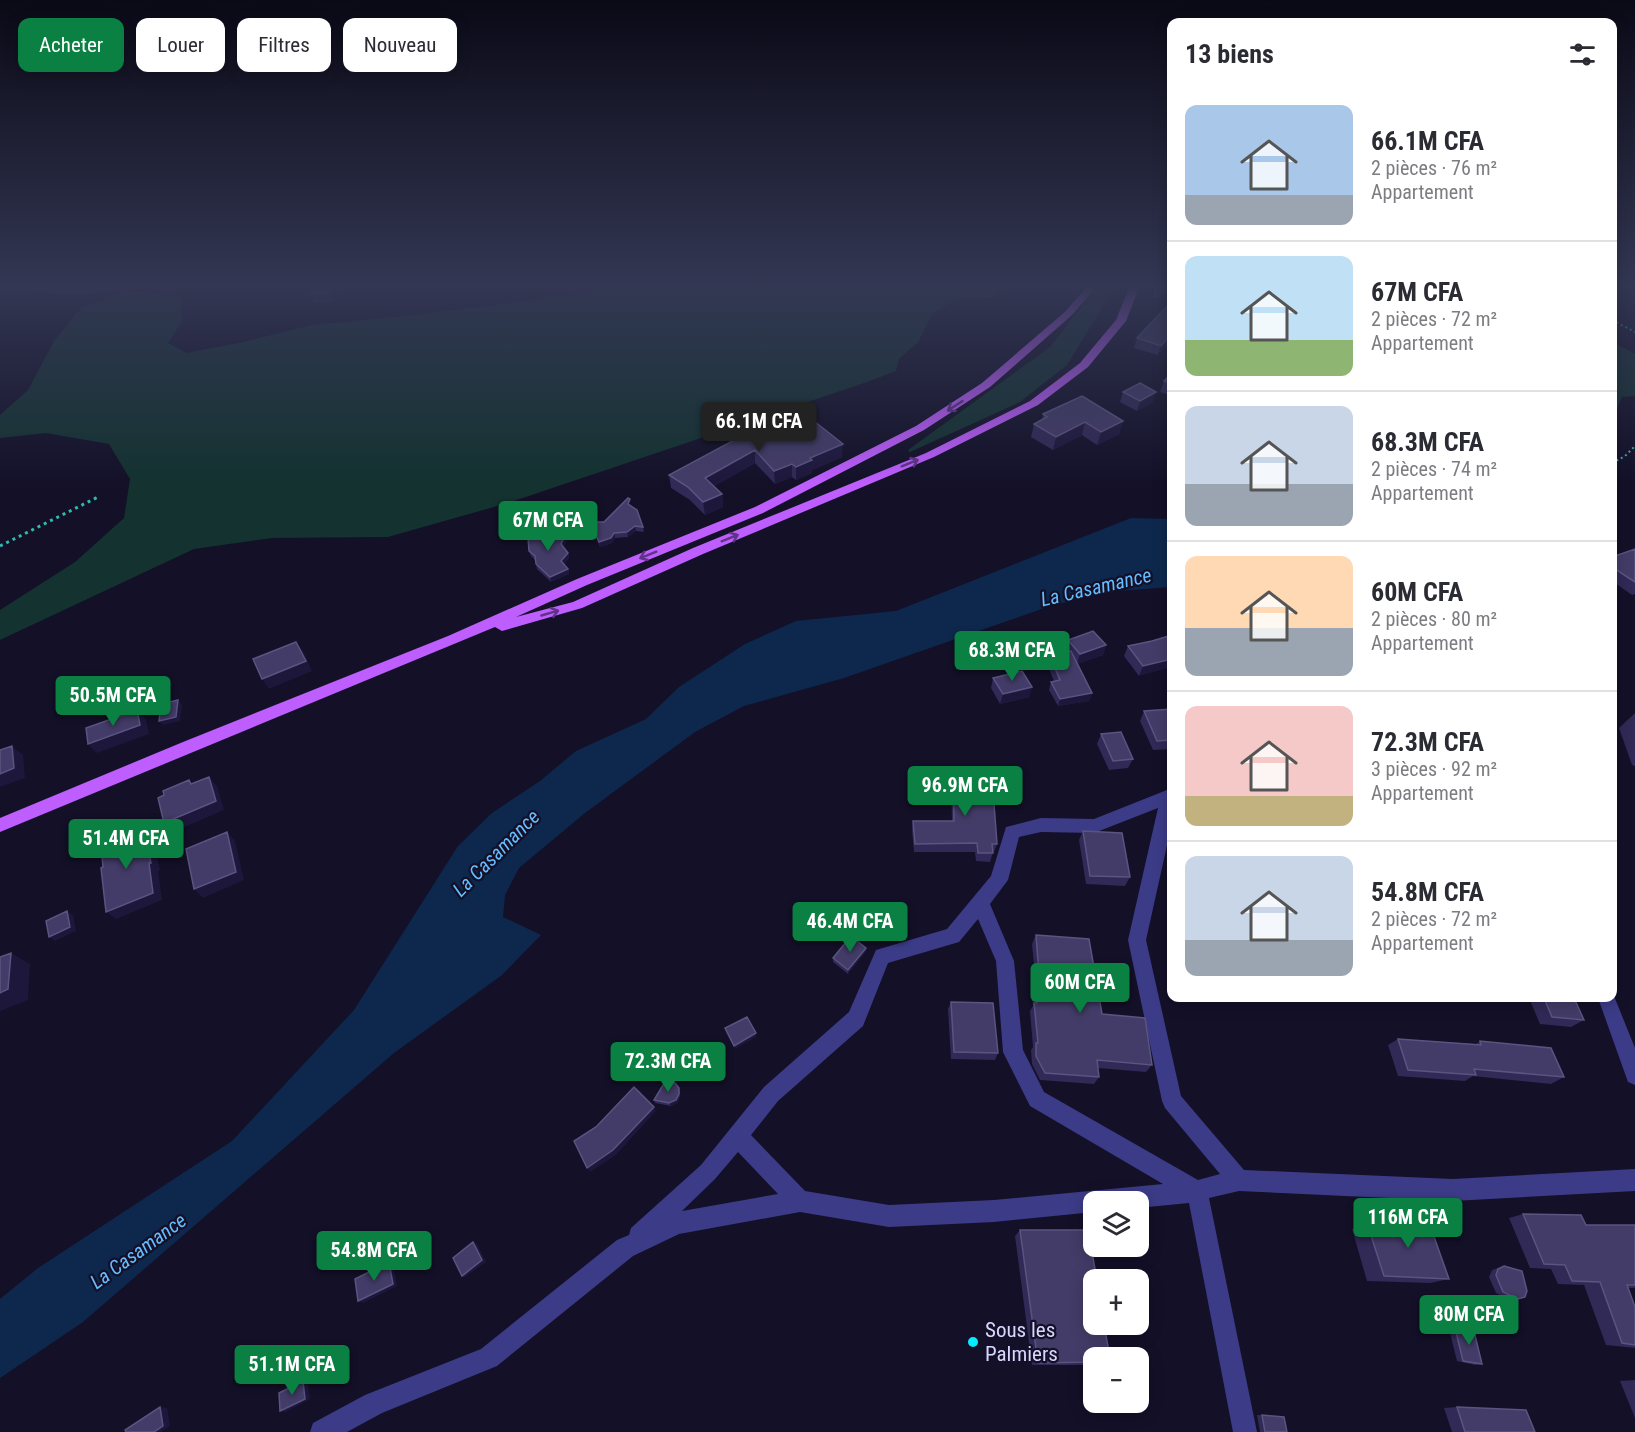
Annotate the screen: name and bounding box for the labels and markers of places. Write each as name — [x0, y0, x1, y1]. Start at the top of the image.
pin: 66.1M CFA — [690, 402, 828, 453]
pin: 67M CFA — [493, 501, 603, 552]
pin: 68.3M CFA — [943, 631, 1081, 682]
pin: 50.5M CFA — [44, 676, 182, 727]
pin: 96.9M CFA — [896, 766, 1034, 817]
pin: 51.4M CFA — [57, 819, 195, 870]
pin: 46.4M CFA — [781, 902, 919, 953]
pin: 60M CFA — [1025, 963, 1135, 1014]
pin: 72.3M CFA — [599, 1042, 737, 1093]
pin: 116M CFA — [1346, 1198, 1470, 1249]
pin: 54.8M CFA — [305, 1231, 443, 1282]
pin: 80M CFA — [1414, 1295, 1524, 1346]
place label: Sous les Palmiers — [985, 1318, 1058, 1366]
marker: Sous les Palmiers — [966, 1335, 980, 1349]
pin: 51.1M CFA — [223, 1345, 361, 1396]

